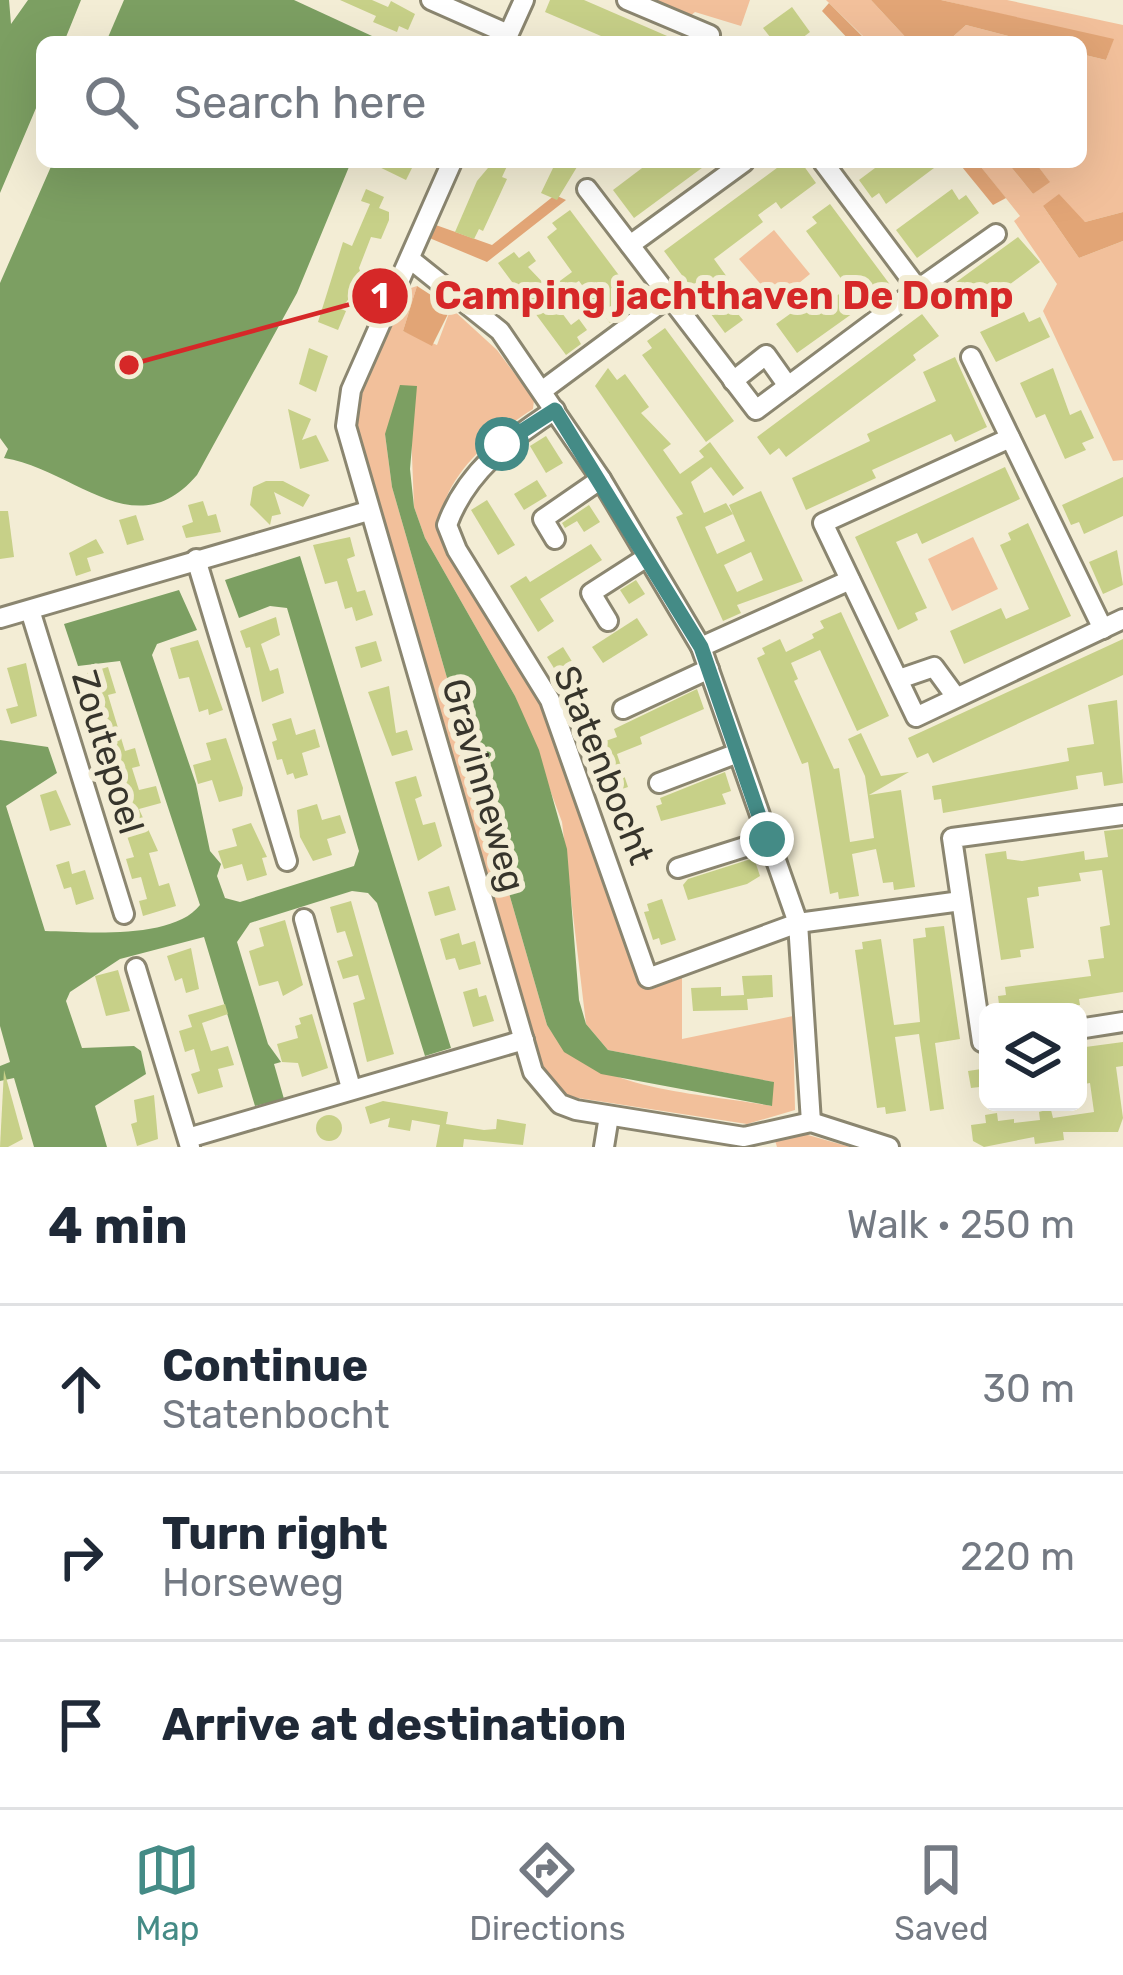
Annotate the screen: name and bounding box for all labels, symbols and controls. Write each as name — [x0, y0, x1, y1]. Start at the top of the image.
search box — [36, 36, 1087, 168]
icon: search — [78, 69, 144, 135]
text: Search here — [174, 76, 426, 129]
callout: Camping jachthaven De Domp — [350, 258, 1038, 333]
text: Camping jachthaven De Domp — [434, 273, 1014, 319]
text: 1 — [371, 274, 389, 317]
route start — [475, 417, 529, 471]
street label: Statenbocht — [545, 660, 663, 870]
street label: Zoutepoel — [63, 665, 153, 839]
street label: Gravinneweg — [433, 674, 535, 896]
route end — [740, 812, 794, 866]
map controls — [979, 1003, 1087, 1111]
button: layers — [979, 1003, 1087, 1111]
text: 4 min — [48, 1195, 188, 1256]
text: Walk · 250 m — [847, 1202, 1075, 1248]
text: Continue — [162, 1339, 368, 1392]
icon: ahead — [48, 1356, 114, 1422]
text: 30 m — [983, 1366, 1075, 1412]
text: Statenbocht — [162, 1392, 389, 1438]
text: Turn right — [162, 1507, 388, 1560]
icon: right — [48, 1524, 114, 1590]
text: 220 m — [960, 1534, 1075, 1580]
text: Horseweg — [162, 1560, 344, 1606]
icon: arrive — [48, 1692, 114, 1758]
text: Arrive at destination — [162, 1698, 627, 1751]
tab: Map — [134, 1837, 200, 1948]
tab: Directions — [469, 1837, 626, 1948]
tab: Saved — [894, 1837, 989, 1948]

